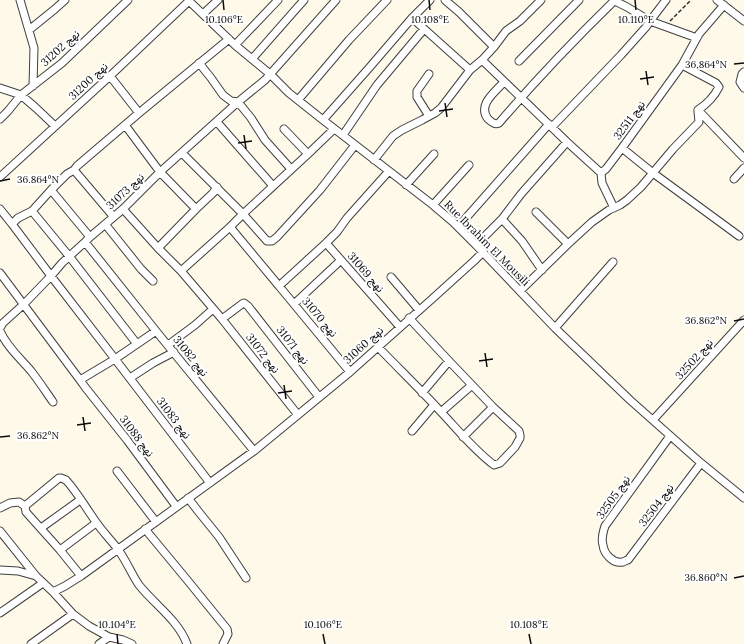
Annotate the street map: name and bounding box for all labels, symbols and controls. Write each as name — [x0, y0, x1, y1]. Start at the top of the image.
text: 10.106°E — [205, 13, 243, 26]
text: 10.108°E — [411, 13, 449, 26]
text: 10.110°E — [618, 13, 654, 26]
street label: نهج 31202 — [38, 27, 83, 70]
text: 36.864°N — [685, 58, 727, 71]
street label: نهج 31200 — [65, 59, 111, 103]
street label: نهج 32511 — [610, 98, 649, 143]
street label: نهج 31073 — [103, 170, 148, 213]
text: 36.864°N — [17, 173, 59, 186]
street label: Rue Ibrahim El Mousili — [441, 197, 533, 289]
street label: نهج 31069 — [344, 249, 387, 296]
street label: نهج 31070 — [299, 294, 341, 340]
text: 36.862°N — [685, 314, 728, 327]
street label: نهج 31071 — [273, 323, 312, 368]
street label: نهج 31060 — [340, 323, 387, 367]
street label: نهج 31072 — [242, 330, 283, 376]
street label: نهج 31082 — [170, 333, 212, 380]
street label: نهج 32502 — [672, 336, 717, 383]
street label: نهج 31083 — [153, 394, 194, 442]
street label: نهج 31088 — [116, 412, 157, 460]
text: 36.862°N — [17, 429, 60, 442]
street label: نهج 32505 — [593, 473, 634, 522]
street label: نهج 32504 — [635, 481, 677, 530]
text: 36.860°N — [684, 571, 728, 584]
text: 10.104°E — [98, 618, 136, 631]
text: 10.106°E — [304, 618, 342, 631]
text: 10.108°E — [510, 618, 548, 631]

